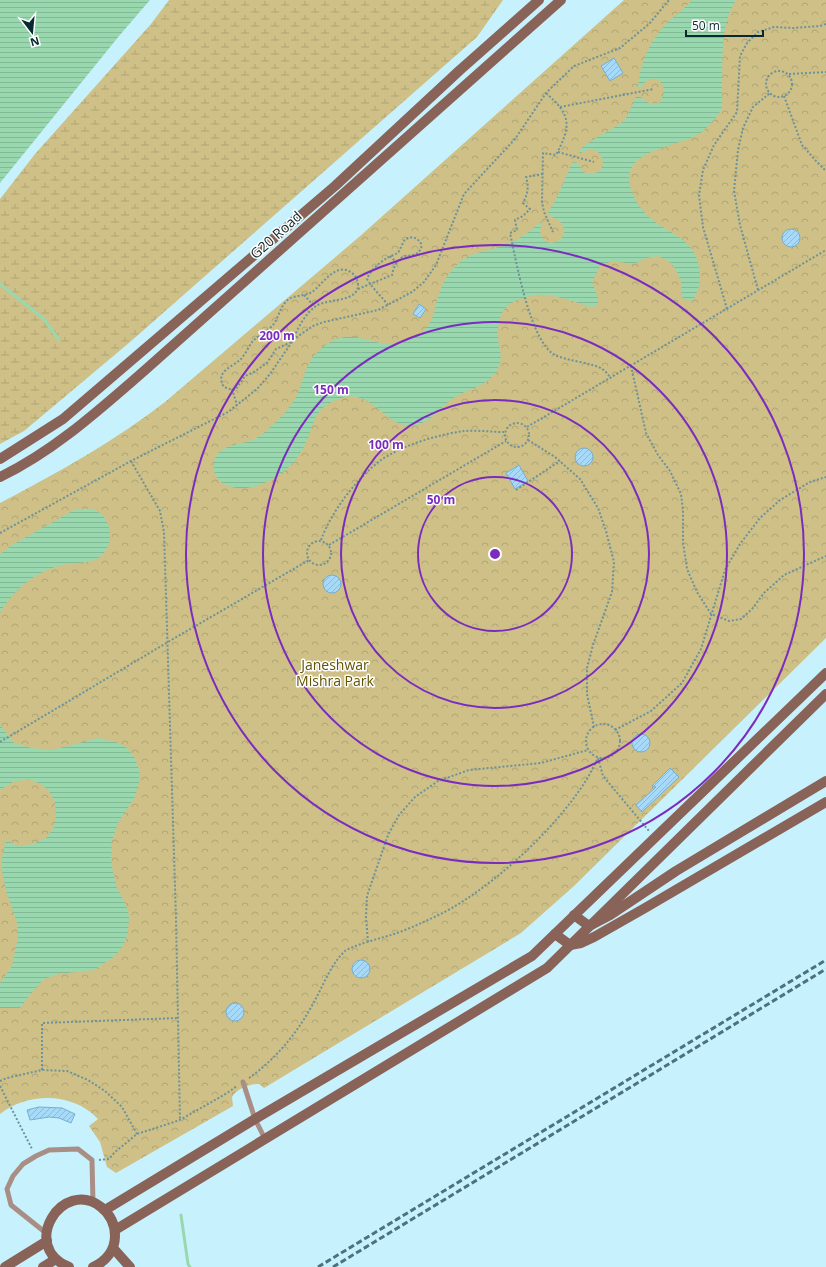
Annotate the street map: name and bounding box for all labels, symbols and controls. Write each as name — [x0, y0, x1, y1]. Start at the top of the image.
north arrow — [12, 12, 52, 52]
scale bar — [686, 12, 763, 38]
text: 50 m — [692, 17, 720, 34]
text: N — [29, 34, 41, 51]
street label: G20 Road — [246, 206, 306, 263]
text: 200 m — [259, 327, 295, 344]
text: 150 m — [313, 381, 349, 398]
text: 100 m — [368, 436, 404, 453]
text: 50 m — [427, 491, 455, 508]
centre of rings — [488, 547, 502, 561]
park label: Janeshwar Mishra Park — [296, 655, 375, 690]

